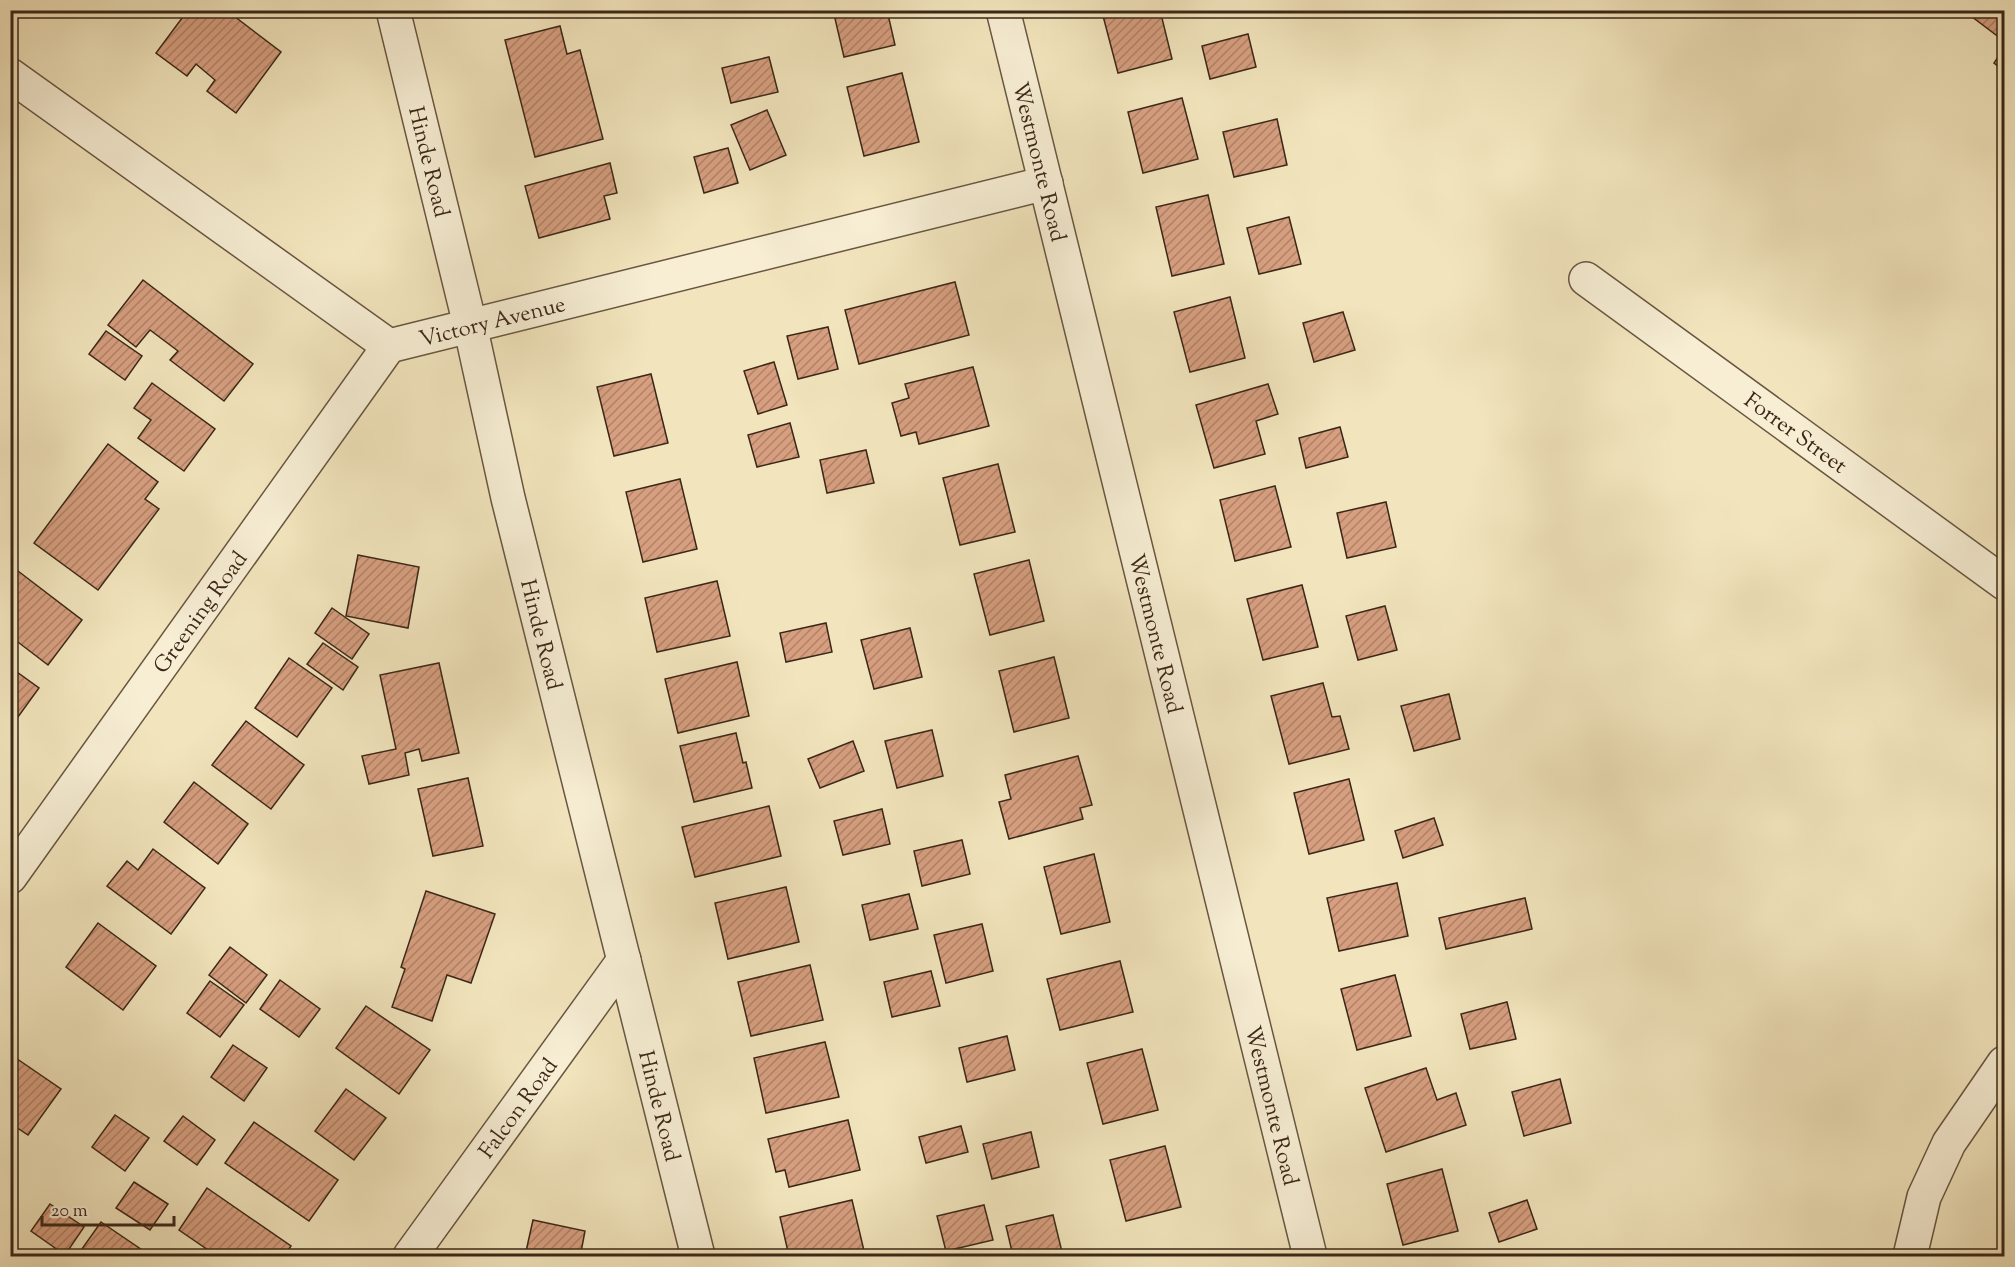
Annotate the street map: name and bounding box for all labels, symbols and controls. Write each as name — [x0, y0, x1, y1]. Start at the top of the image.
street label: Westmonte Road — [1002, 79, 1073, 245]
street label: Hinde Road — [398, 104, 456, 221]
street label: Victory Avenue — [416, 290, 569, 357]
street label: Forrer Street — [1736, 386, 1853, 483]
street label: Greening Road — [147, 546, 257, 681]
street label: Westmonte Road — [1119, 551, 1189, 717]
street label: Hinde Road — [510, 576, 569, 694]
street label: Westmonte Road — [1235, 1023, 1305, 1189]
street label: Hinde Road — [628, 1048, 687, 1165]
street label: Falcon Road — [472, 1053, 567, 1166]
scale bar — [42, 1189, 174, 1227]
text: 20 m — [51, 1199, 88, 1225]

